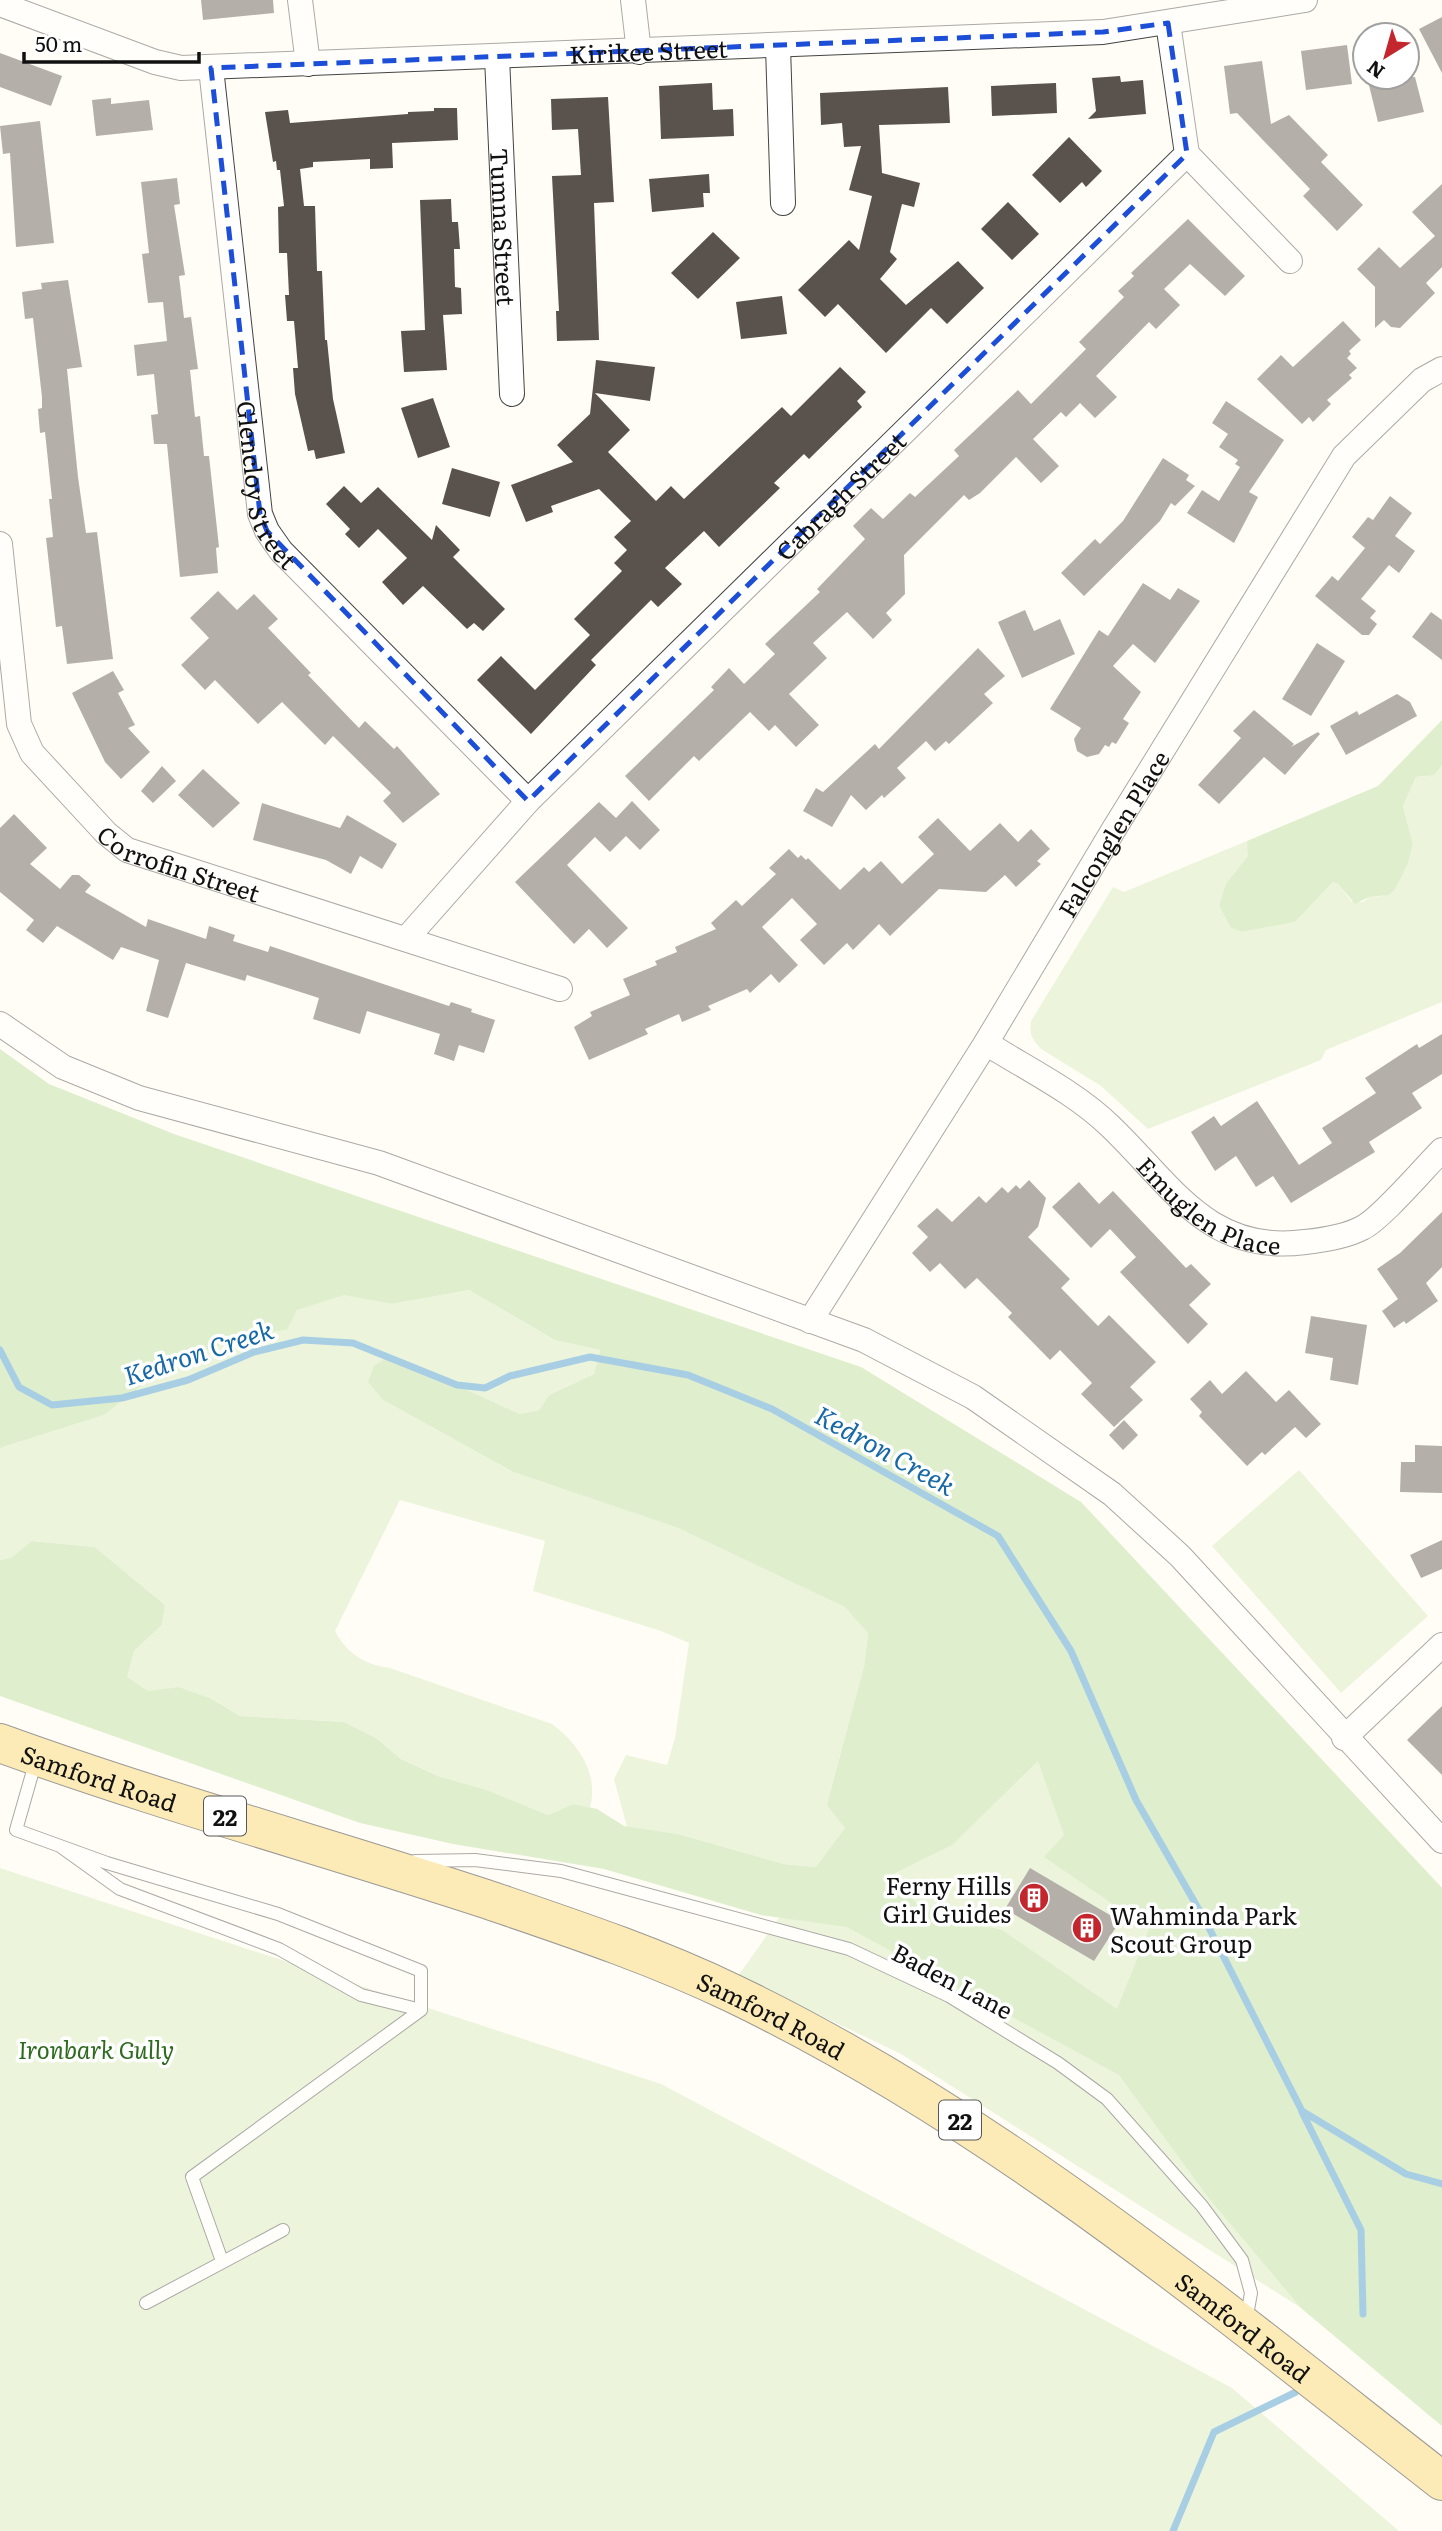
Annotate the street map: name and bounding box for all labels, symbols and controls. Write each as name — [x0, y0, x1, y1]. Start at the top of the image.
scale bar — [24, 21, 200, 65]
north arrow — [1351, 21, 1421, 91]
text: 50 m — [35, 27, 82, 58]
street label: Kirikee Street — [569, 29, 729, 70]
text: N — [1360, 54, 1390, 86]
street label: Tumna Street — [484, 147, 526, 307]
street label: Glencloy Street — [230, 399, 306, 576]
street label: Cabragh Street — [767, 423, 913, 567]
street label: Falconglen Place — [1048, 743, 1176, 923]
street label: Corrofin Street — [91, 816, 265, 909]
street label: Emuglen Place — [1130, 1148, 1282, 1261]
water label: Kedron Creek — [118, 1308, 279, 1394]
water label: Kedron Creek — [809, 1394, 964, 1504]
street label: Samford Road — [17, 1735, 182, 1819]
road number: 22 — [204, 1797, 246, 1836]
place label: Ferny Hills Girl Guides — [883, 1867, 1011, 1930]
building icon: Ferny Hills Girl Guides — [1017, 1881, 1051, 1915]
place label: Wahminda Park Scout Group — [1110, 1897, 1297, 1960]
building icon: Wahminda Park Scout Group — [1070, 1911, 1104, 1945]
street label: Baden Lane — [886, 1934, 1020, 2026]
street label: Samford Road — [692, 1962, 852, 2067]
park label: Ironbark Gully — [18, 2031, 174, 2066]
road number: 22 — [939, 2100, 981, 2140]
street label: Samford Road — [1169, 2263, 1319, 2390]

